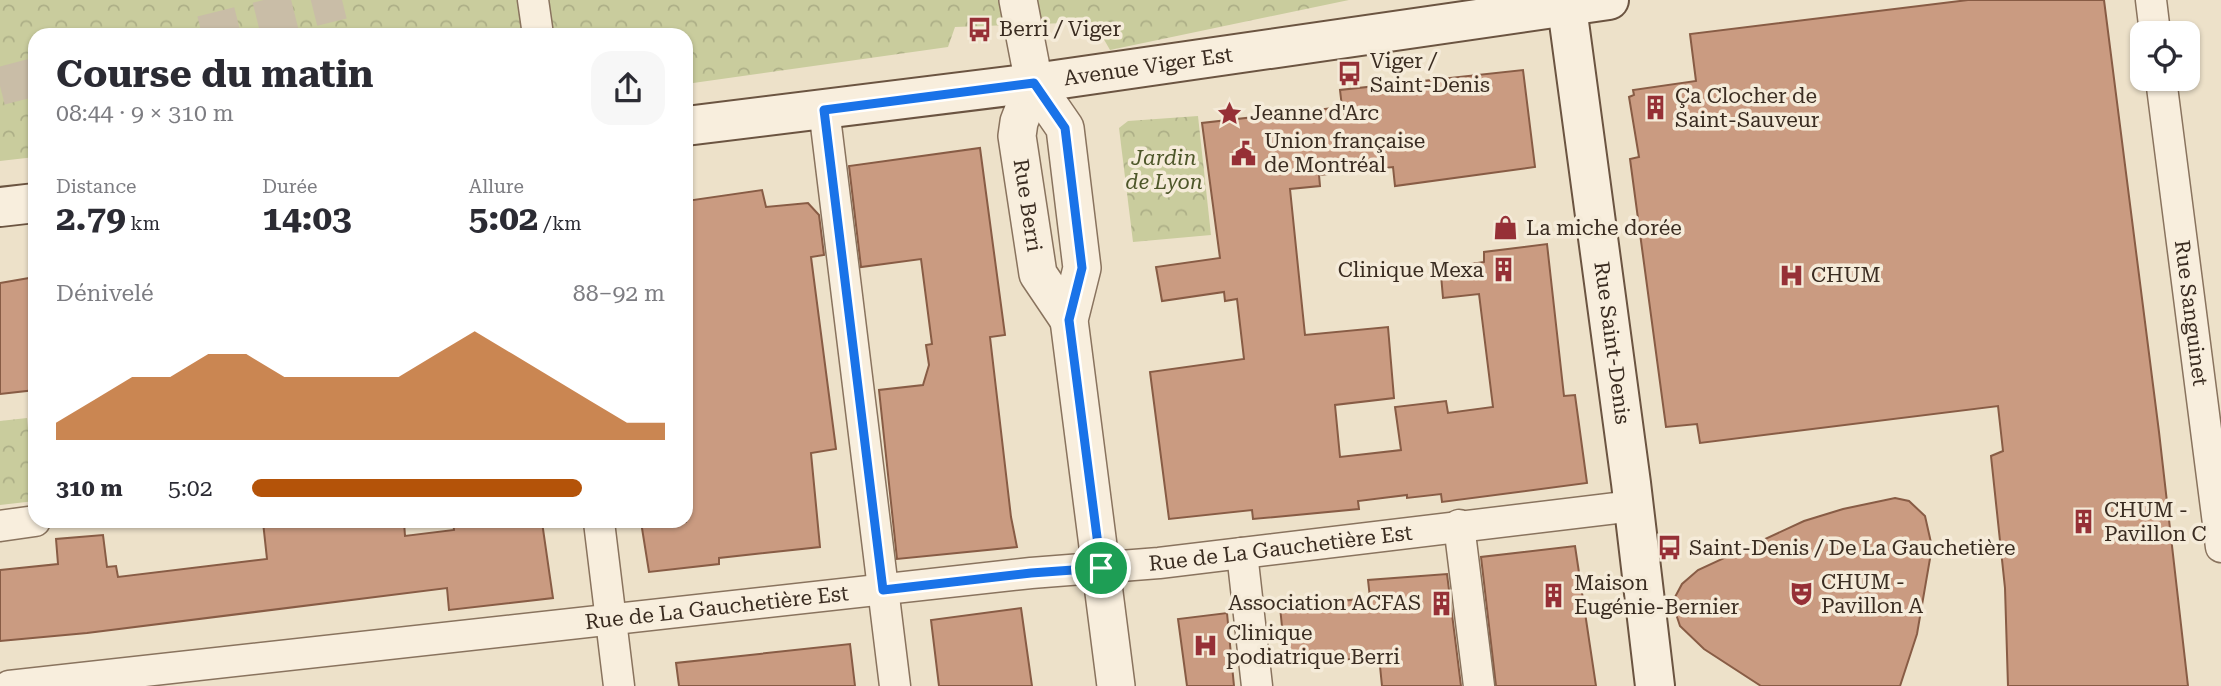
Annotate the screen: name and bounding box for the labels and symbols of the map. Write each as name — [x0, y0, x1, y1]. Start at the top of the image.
bus stop icon: Berri / Viger — [965, 15, 993, 43]
place label: Berri / Viger — [999, 17, 1121, 41]
street label: Avenue Viger Est — [1062, 42, 1234, 91]
place label: Viger / Saint-Denis — [1370, 49, 1490, 97]
bus stop icon: Viger / Saint-Denis — [1336, 59, 1364, 87]
place label: Ça Clocher de Saint-Sauveur — [1675, 84, 1820, 132]
building icon: Ça Clocher de Saint-Sauveur — [1641, 94, 1669, 122]
place icon: Jeanne d'Arc — [1216, 99, 1244, 127]
place label: Jeanne d'Arc — [1250, 101, 1379, 125]
place label: Union française de Montréal — [1264, 129, 1425, 177]
public building icon: Union française de Montréal — [1230, 139, 1258, 167]
park label: Jardin de Lyon — [1125, 146, 1203, 194]
street label: Rue Berri — [1009, 157, 1047, 254]
shop icon: La miche dorée — [1492, 214, 1520, 242]
place label: La miche dorée — [1526, 216, 1682, 240]
street label: Rue Sanguinet — [2170, 239, 2212, 388]
building icon: Clinique Mexa — [1490, 256, 1518, 284]
place label: Clinique Mexa — [1338, 258, 1485, 282]
street label: Rue Saint-Denis — [1589, 260, 1635, 426]
hospital icon: CHUM — [1777, 261, 1805, 289]
place label: CHUM — [1811, 263, 1881, 287]
place label: CHUM - Pavillon C — [2104, 498, 2206, 546]
building icon: CHUM - Pavillon C — [2070, 508, 2098, 536]
street label: Rue de La Gauchetière Est — [1148, 521, 1414, 576]
bus stop icon: Saint-Denis / De La Gauchetière — [1655, 534, 1683, 562]
place label: Saint-Denis / De La Gauchetière — [1689, 536, 2016, 560]
pin — [1071, 538, 1131, 598]
place label: CHUM - Pavillon A — [1821, 570, 1923, 618]
place label: Maison Eugénie-Bernier — [1574, 571, 1740, 619]
theatre icon: CHUM - Pavillon A — [1787, 580, 1815, 608]
street label: Rue de La Gauchetière Est — [584, 581, 850, 634]
building icon: Maison Eugénie-Bernier — [1540, 581, 1568, 609]
building icon: Association ACFAS — [1427, 589, 1455, 617]
place label: Association ACFAS — [1228, 591, 1421, 615]
place label: Clinique podiatrique Berri — [1226, 621, 1400, 669]
hospital icon: Clinique podiatrique Berri — [1192, 631, 1220, 659]

